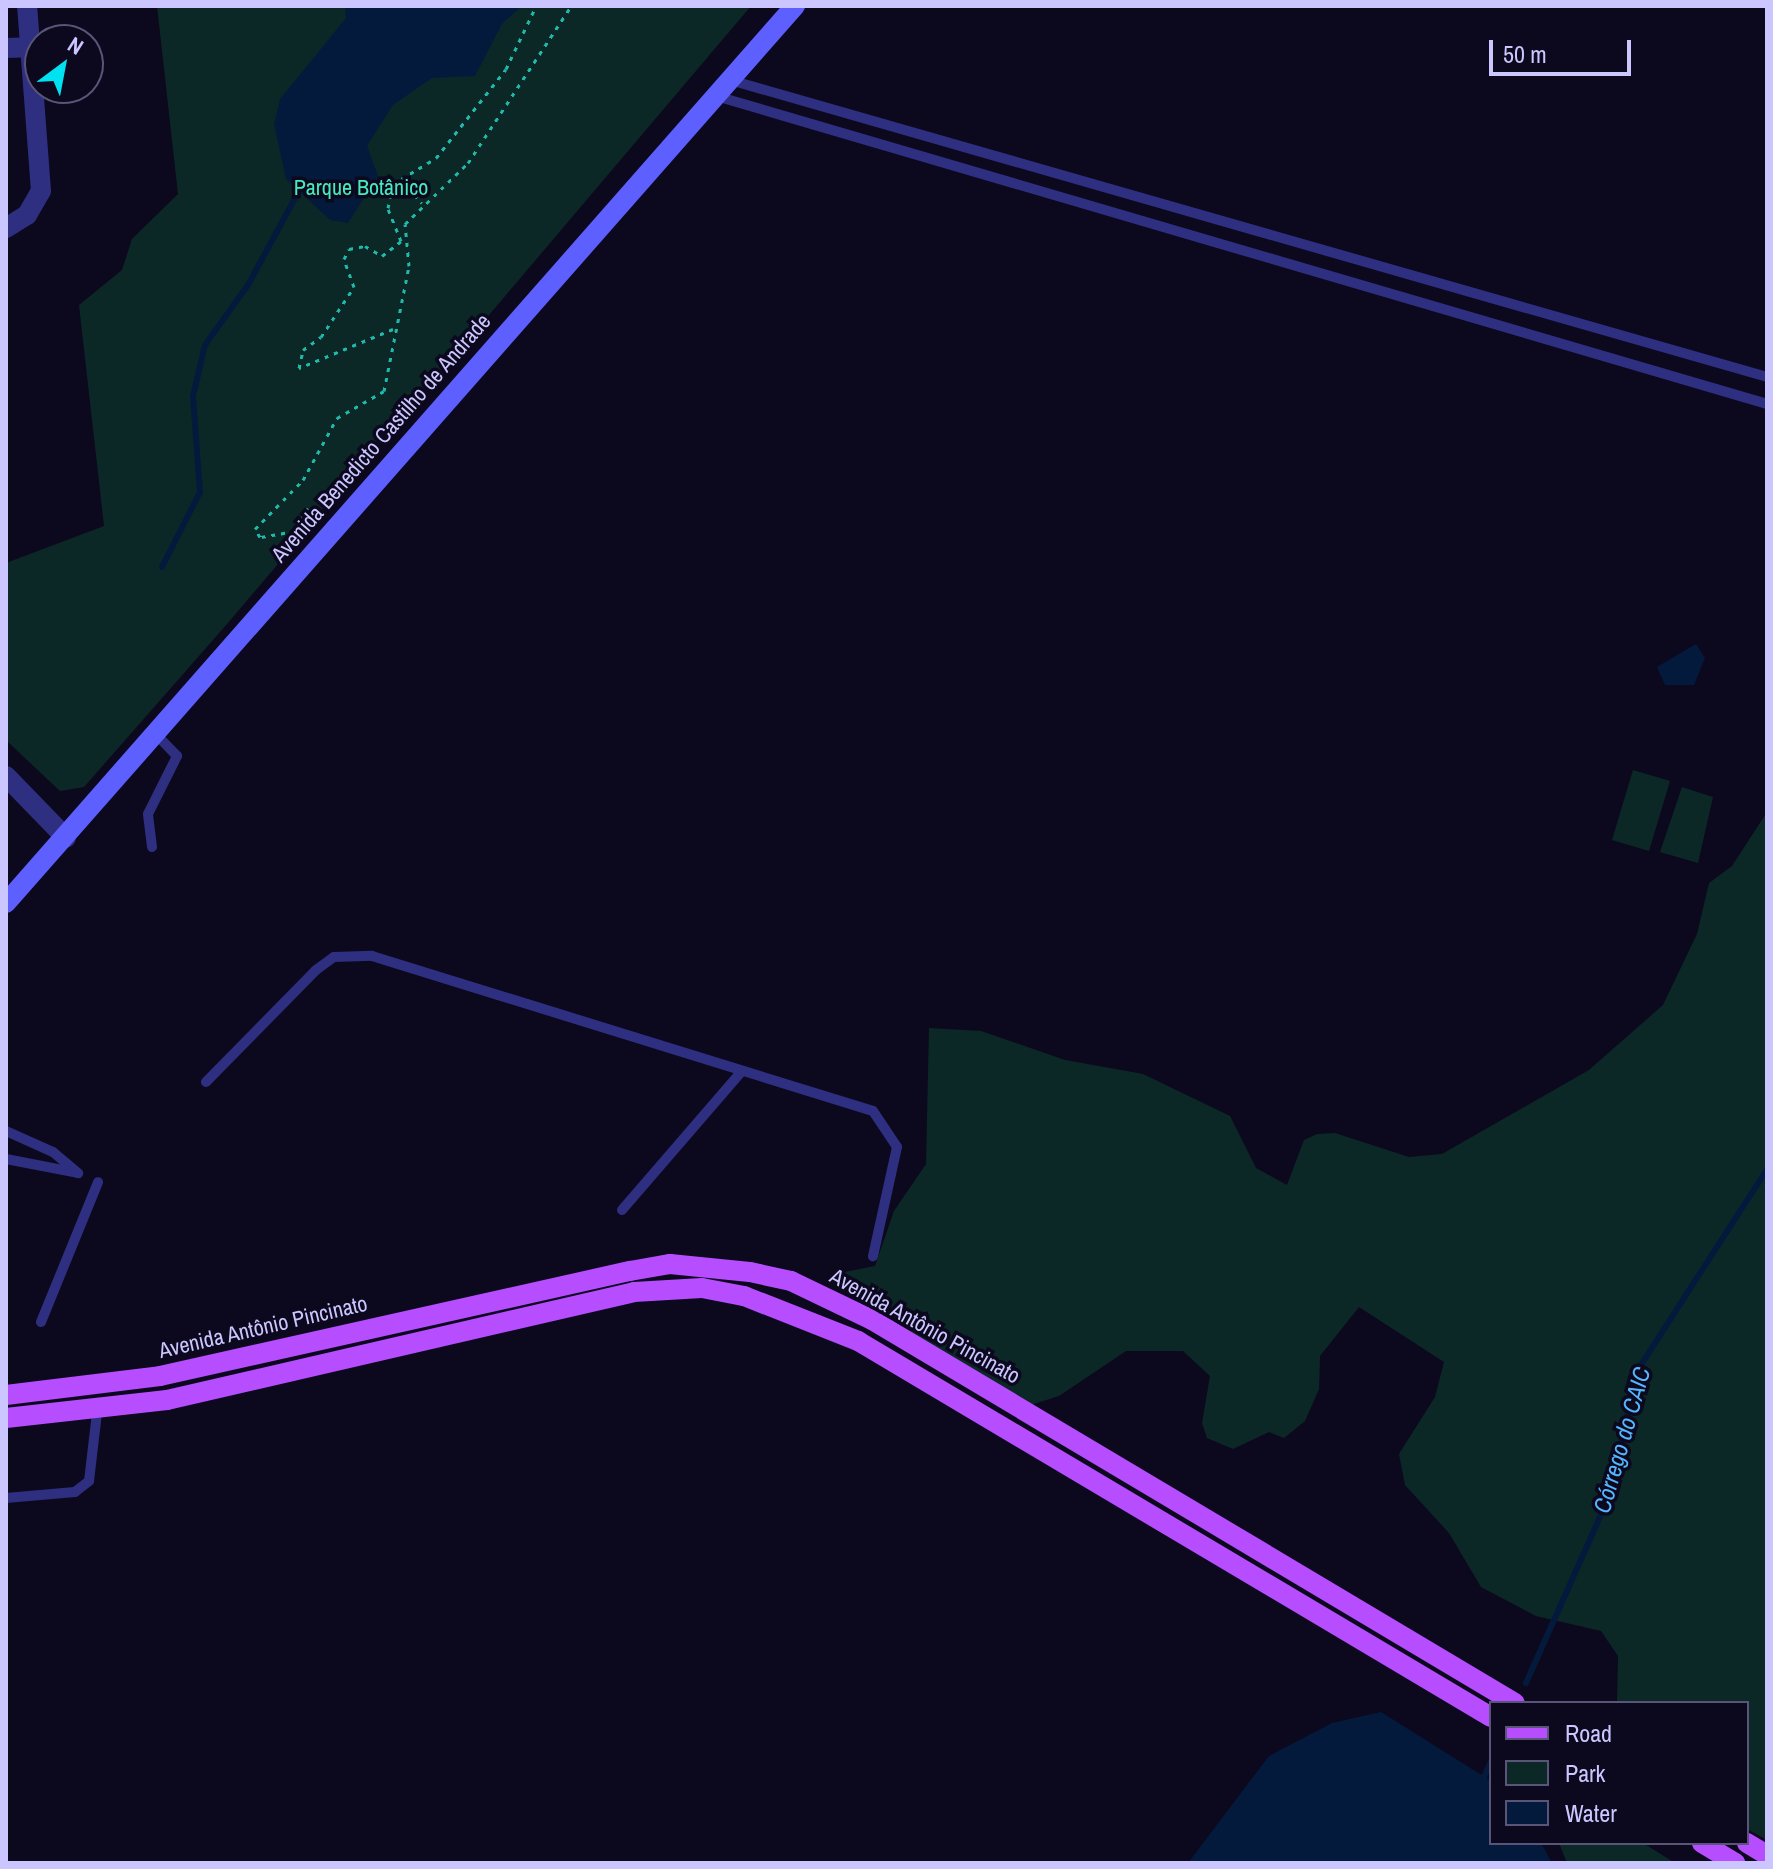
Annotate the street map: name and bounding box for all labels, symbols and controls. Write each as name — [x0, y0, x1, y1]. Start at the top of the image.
north arrow — [24, 24, 104, 104]
scale bar — [1493, 24, 1635, 74]
text: N — [62, 29, 89, 62]
text: 50 m — [1503, 38, 1547, 70]
park label: Parque Botânico — [294, 175, 428, 201]
street label: Avenida Benedicto Castilho de Andrade — [266, 308, 496, 568]
street label: Avenida Antônio Pincinato — [825, 1262, 1025, 1390]
street label: Avenida Antônio Pincinato — [156, 1290, 370, 1364]
water label: Córrego do CAIC — [1587, 1363, 1657, 1517]
legend — [1489, 1701, 1749, 1845]
text: Road — [1565, 1717, 1612, 1749]
text: Park — [1565, 1757, 1605, 1789]
text: Water — [1565, 1797, 1617, 1829]

